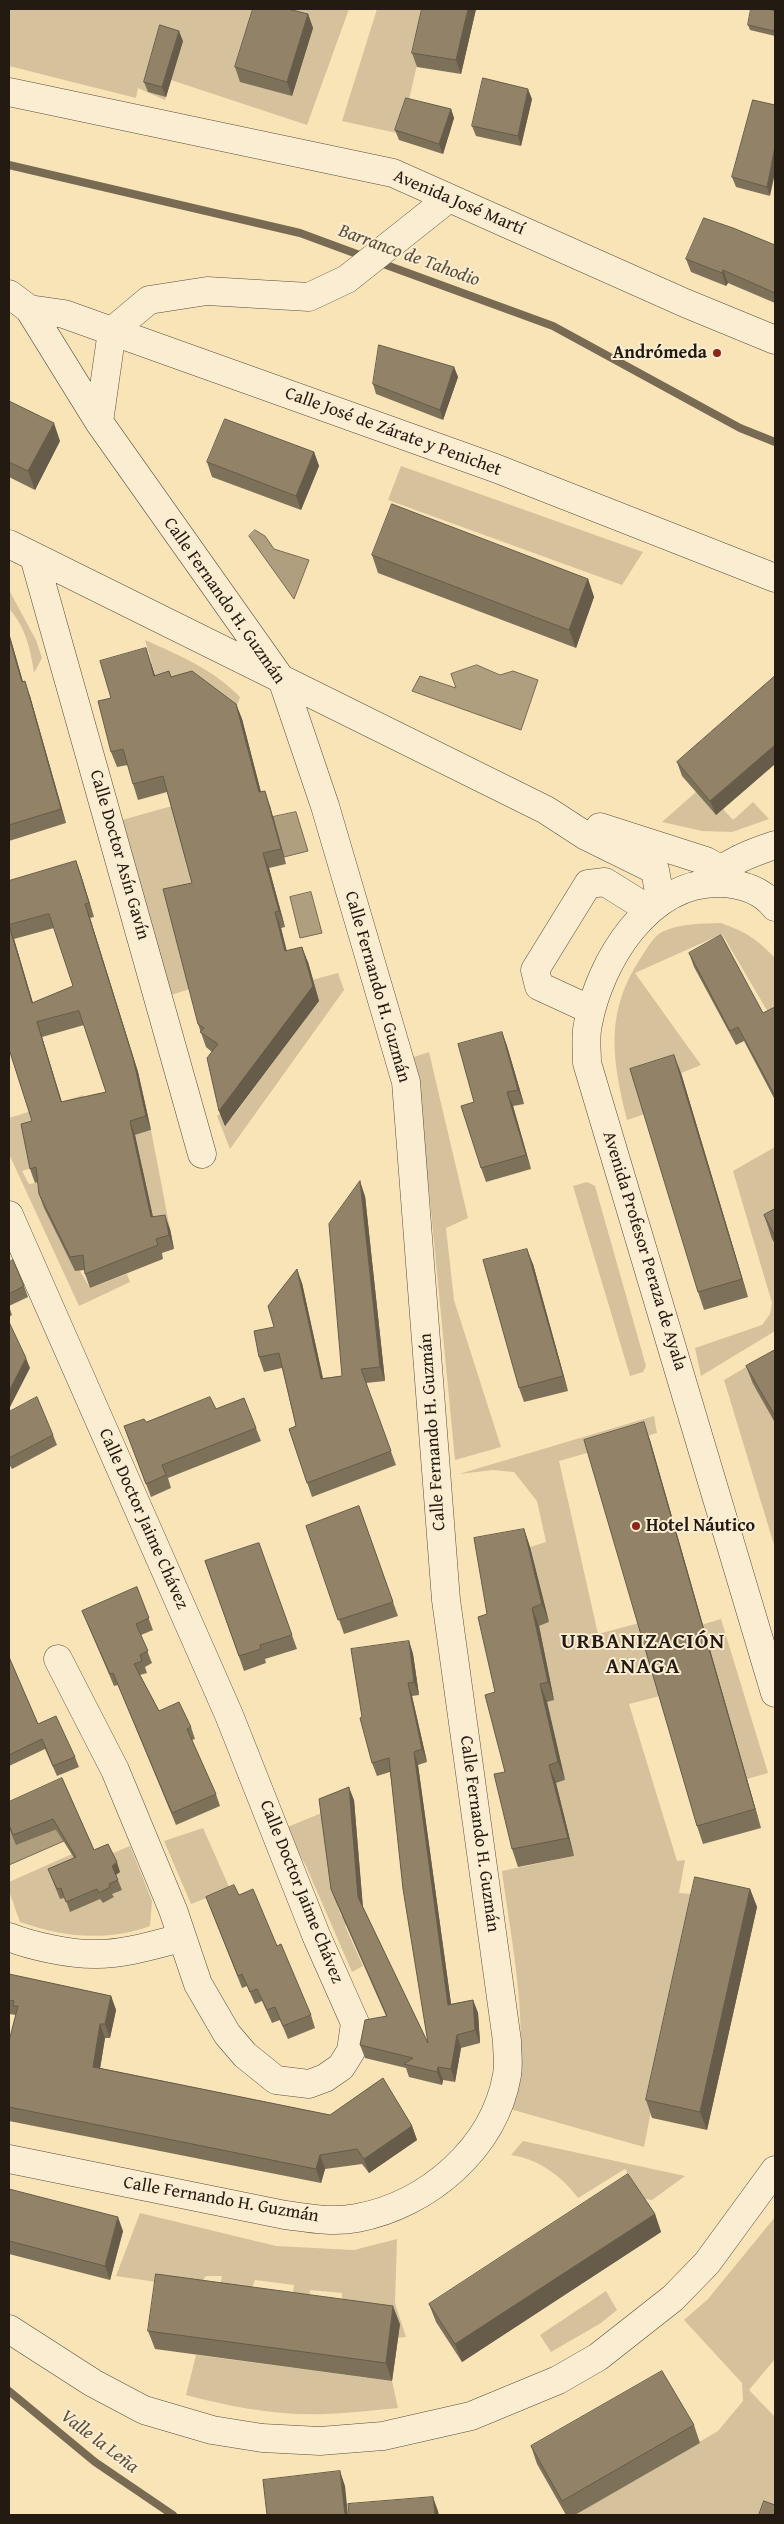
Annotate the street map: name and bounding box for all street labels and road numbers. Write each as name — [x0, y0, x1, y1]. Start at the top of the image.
street label: Avenida José Martí — [390, 166, 528, 240]
street label: Calle José de Zárate y Penichet — [282, 383, 504, 481]
street label: Calle Fernando H. Guzmán — [158, 514, 290, 688]
street label: Calle Doctor Asín Gavín — [84, 767, 154, 943]
street label: Calle Fernando H. Guzmán — [339, 889, 415, 1085]
street label: Avenida Profesor Peraza de Ayala — [597, 1129, 691, 1373]
street label: Calle Fernando H. Guzmán — [415, 1332, 451, 1532]
street label: Calle Doctor Jaime Chávez — [93, 1425, 193, 1613]
street label: Calle Fernando H. Guzmán — [455, 1734, 503, 1934]
street label: Calle Doctor Jaime Chávez — [254, 1797, 348, 1987]
street label: Calle Fernando H. Guzmán — [122, 2172, 320, 2228]

